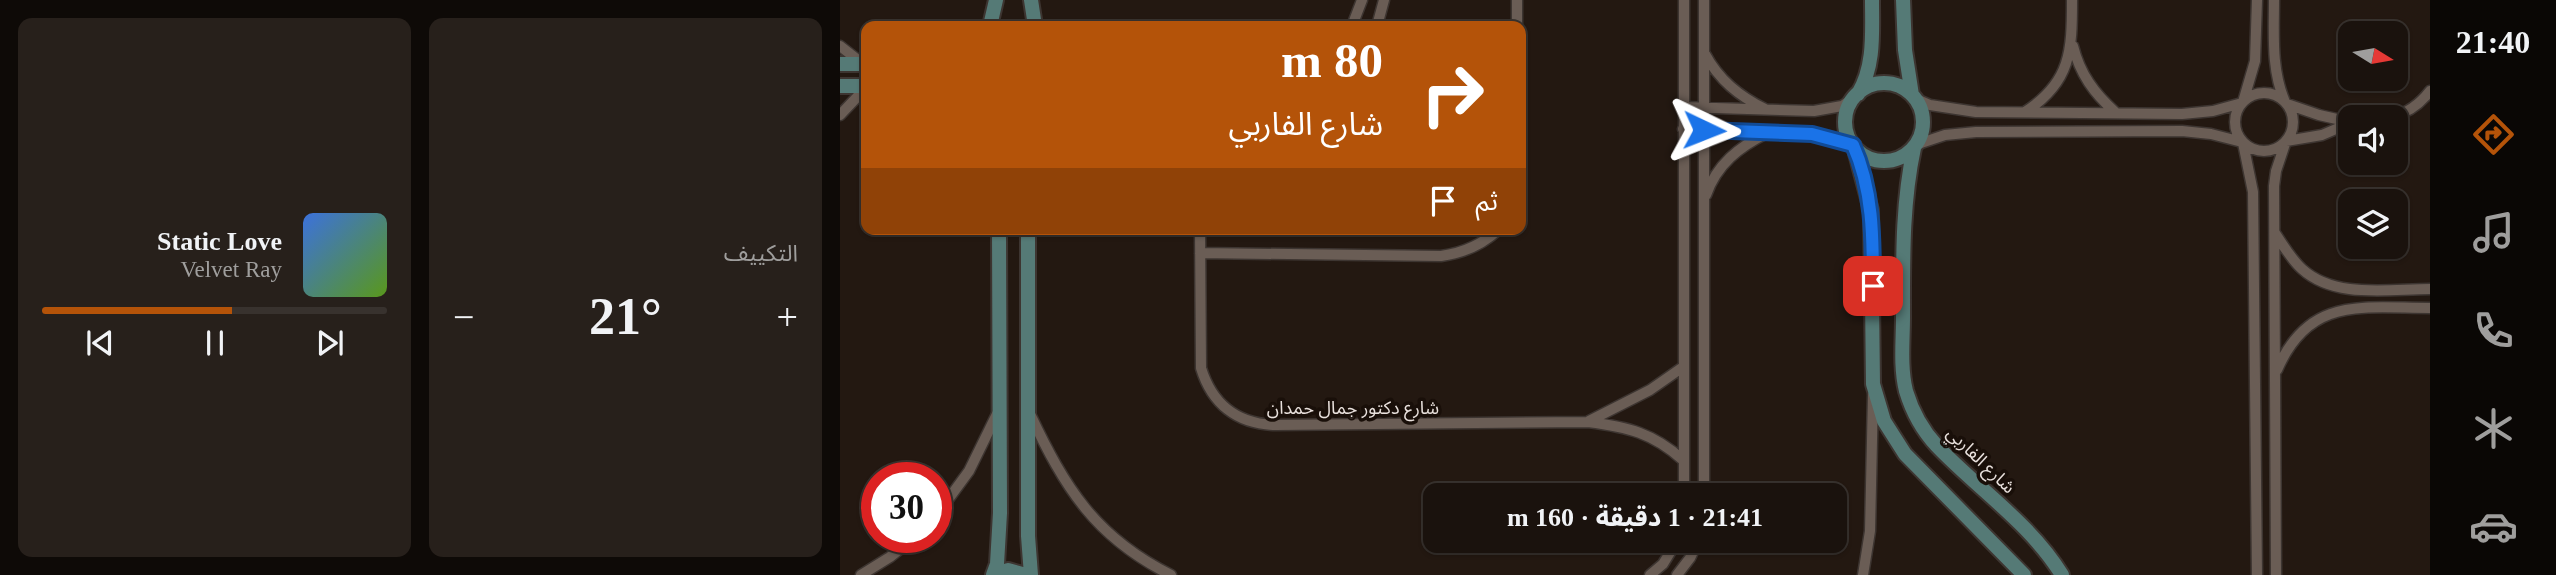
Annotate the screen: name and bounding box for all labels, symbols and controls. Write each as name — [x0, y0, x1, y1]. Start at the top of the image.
north arrow — [2338, 21, 2408, 91]
map controls — [2338, 21, 2408, 259]
text: 21:40 — [2456, 24, 2530, 60]
text: 80 m — [1281, 33, 1383, 88]
icon: right — [1407, 49, 1498, 140]
position arrow — [1667, 93, 1741, 167]
button: sound — [2338, 105, 2408, 175]
text: شارع الفاربي — [1229, 106, 1383, 142]
icon: directions — [2469, 110, 2518, 159]
icon: arrive — [1424, 182, 1462, 220]
text: ثم — [1476, 187, 1498, 216]
button: layers — [2338, 189, 2408, 259]
icon: music — [2469, 208, 2518, 257]
text: Static Love — [157, 227, 282, 256]
text: التكييف — [724, 241, 798, 266]
pin — [1843, 256, 1903, 316]
text: Velvet Ray — [180, 257, 282, 282]
icon: arrive — [1854, 267, 1892, 305]
text: 21° — [589, 288, 662, 345]
text: − — [453, 296, 474, 338]
text: + — [777, 296, 798, 338]
icon: phone — [2469, 306, 2518, 355]
icon: previous — [81, 324, 119, 362]
icon: pause — [196, 324, 234, 362]
icon: next — [311, 324, 349, 362]
street label: شارع دكتور جمال حمدان — [1267, 398, 1439, 422]
icon: climate — [2469, 404, 2518, 453]
street label: شارع الفاربي — [1940, 423, 2019, 500]
speed limit sign: 30 — [861, 462, 952, 553]
icon: car — [2469, 502, 2518, 551]
text: 21:41 · 1 دقيقة · 160 m — [1507, 503, 1763, 532]

